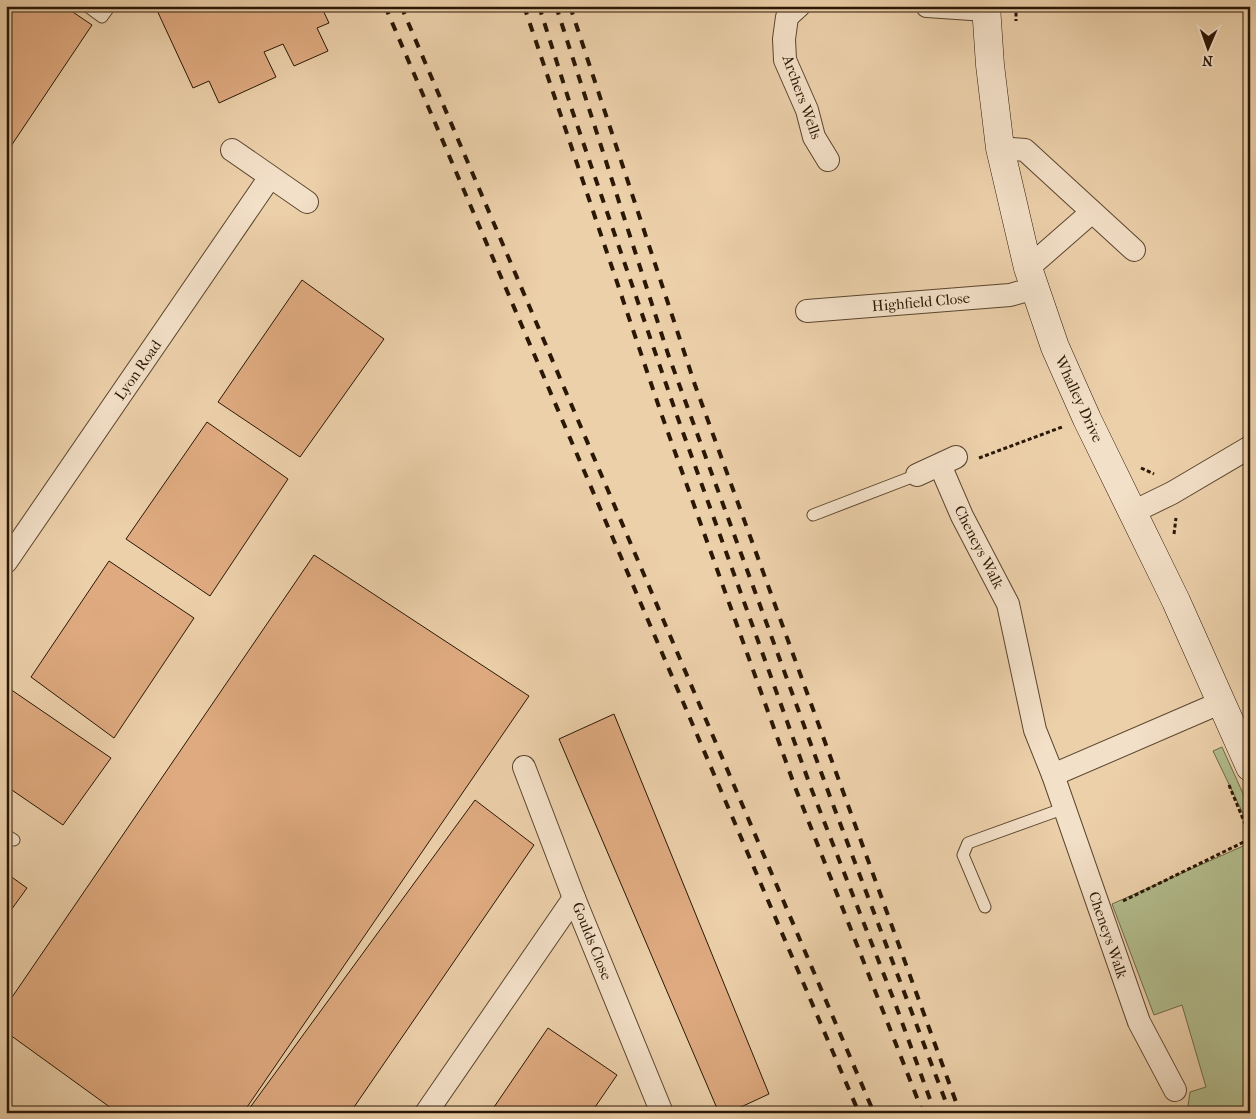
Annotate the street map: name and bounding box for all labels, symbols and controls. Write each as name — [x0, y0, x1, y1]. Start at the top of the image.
north arrow — [1184, 22, 1234, 72]
street label: Archers Wells — [778, 51, 826, 142]
text: N — [1202, 52, 1213, 69]
street label: Highfield Close — [871, 289, 971, 315]
street label: Lyon Road — [111, 336, 166, 404]
street label: Whalley Drive — [1051, 352, 1107, 446]
street label: Cheneys Walk — [950, 502, 1008, 592]
street label: Cheneys Walk — [1085, 889, 1131, 981]
street label: Goulds Close — [568, 899, 616, 983]

